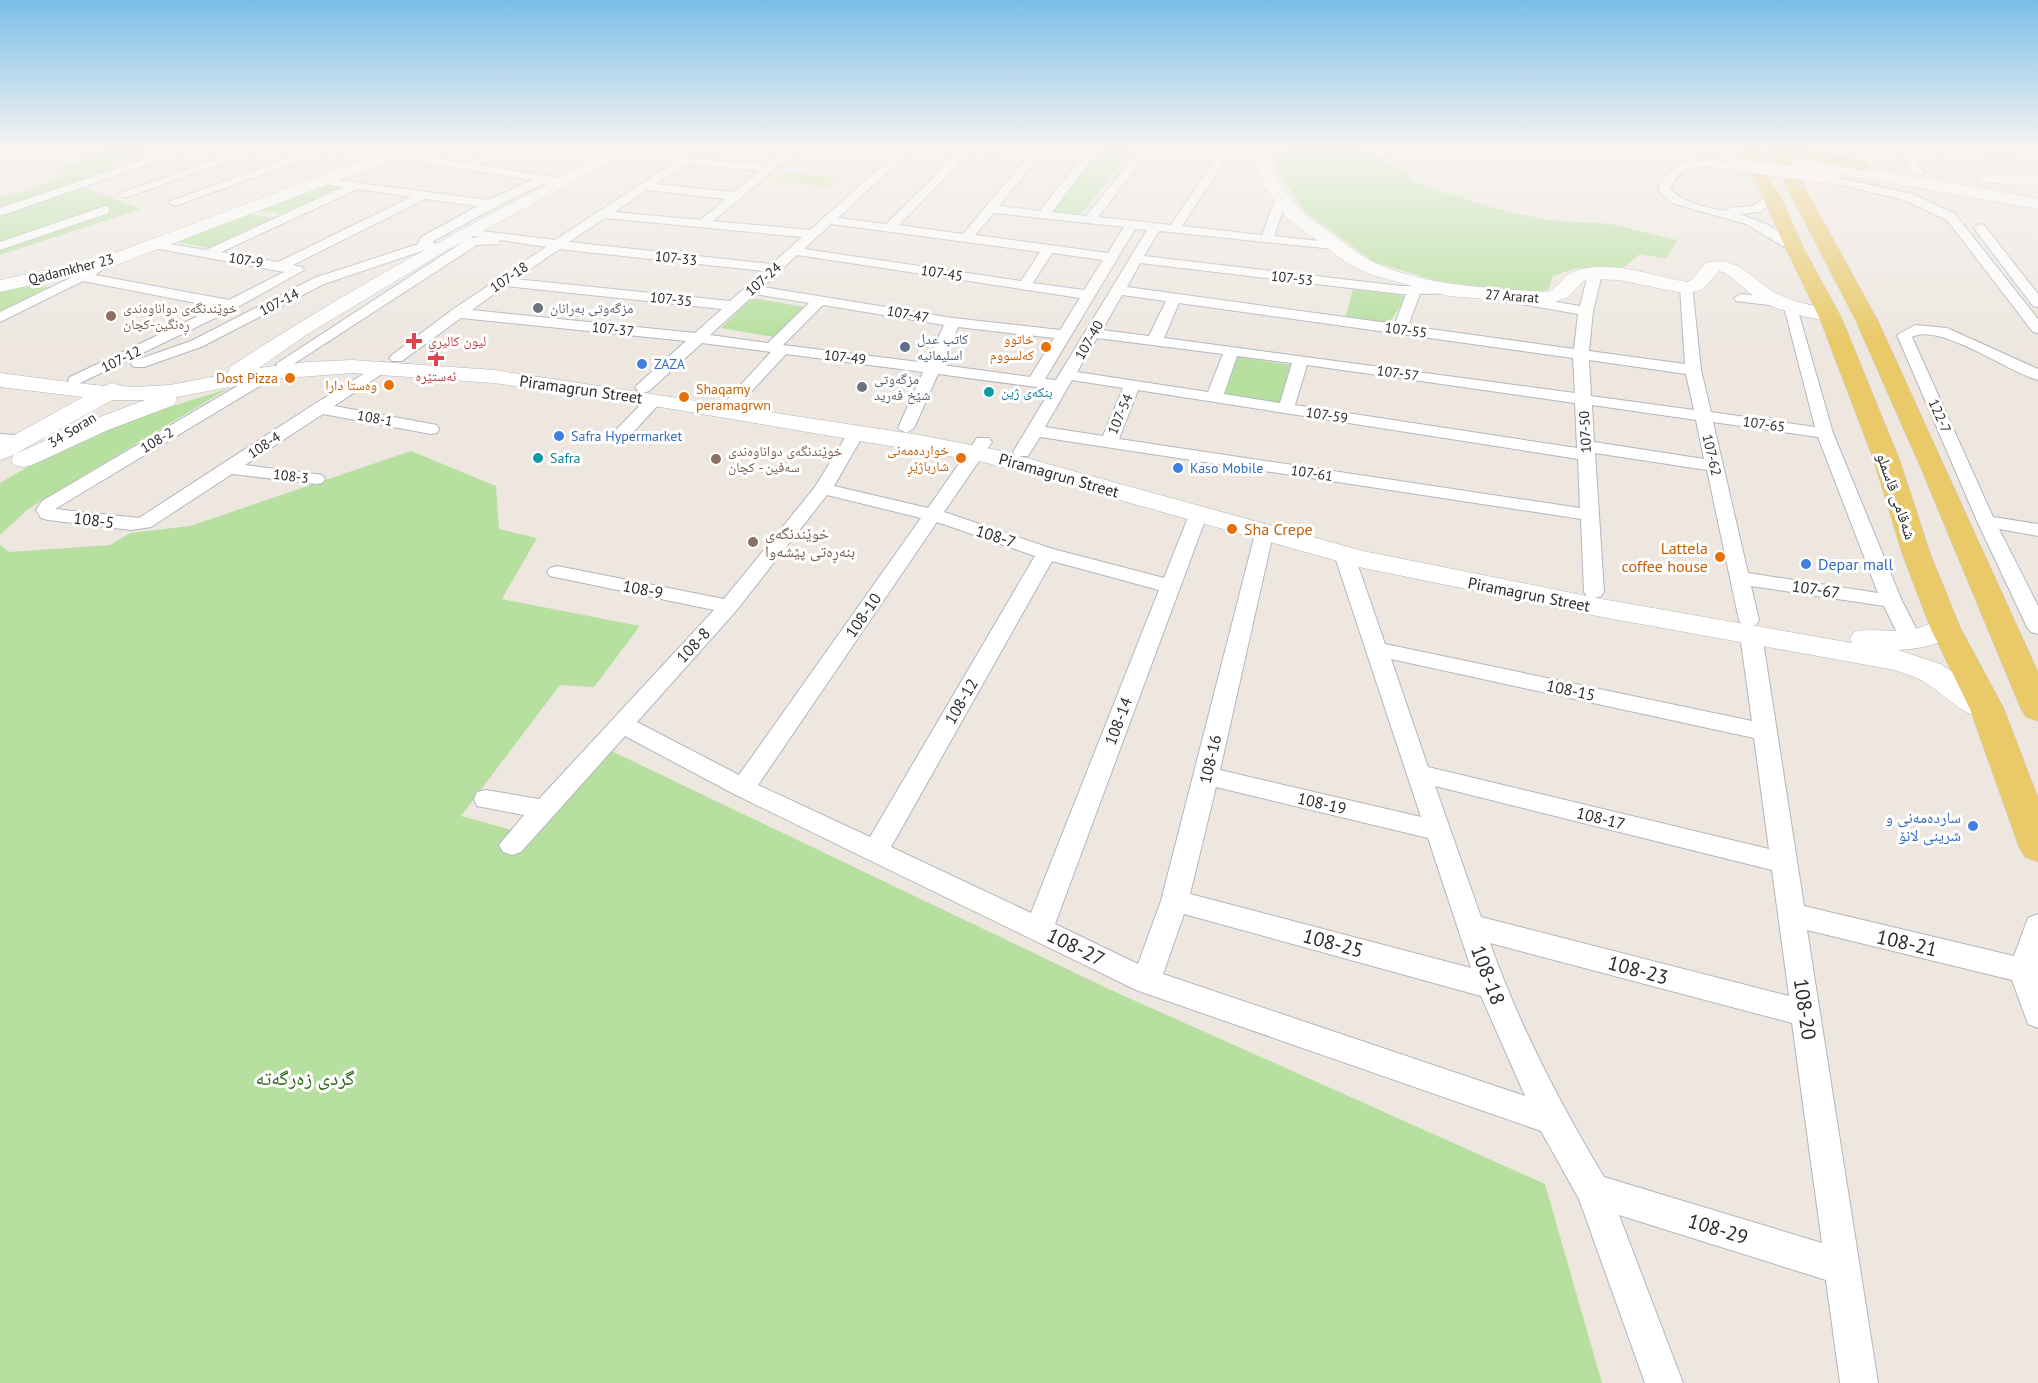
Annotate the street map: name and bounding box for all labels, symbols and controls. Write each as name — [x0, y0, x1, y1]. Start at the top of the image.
street label: 107-33 — [654, 247, 698, 269]
street label: 107-9 — [227, 248, 265, 272]
street label: Qadamkher 23 — [26, 250, 116, 288]
street label: 107-18 — [486, 258, 532, 296]
street label: 107-24 — [741, 258, 785, 300]
street label: 107-45 — [920, 261, 964, 285]
street label: 107-53 — [1270, 266, 1314, 290]
street label: 107-14 — [256, 284, 302, 320]
street label: 27 Ararat — [1484, 285, 1540, 307]
street label: 107-35 — [649, 288, 693, 310]
place label: خوێندنگەی دواناوەندی ڕەنگین-کچان — [123, 299, 238, 336]
place label: مزگەوتی بەرانان — [550, 299, 633, 317]
marker: مزگەوتی بەرانان — [531, 301, 545, 315]
street label: 107-47 — [886, 301, 930, 327]
marker: خوێندنگەی دواناوەندی ڕەنگین-کچان — [104, 309, 118, 323]
street label: 107-40 — [1071, 317, 1108, 363]
street label: 107-37 — [591, 318, 635, 340]
street label: 107-55 — [1384, 318, 1428, 342]
place label: كاتب عدل اسليمانيه — [917, 330, 969, 364]
place label: خاتوو کەلسووم — [990, 330, 1034, 365]
marker: ليون كاليري — [405, 332, 423, 350]
place label: ليون كاليري — [428, 332, 486, 353]
marker: كاتب عدل اسليمانيه — [898, 340, 912, 354]
marker: خاتوو کەلسووم — [1039, 340, 1053, 354]
street label: 107-12 — [98, 342, 144, 376]
street label: 107-49 — [823, 345, 867, 369]
marker: ئەستێرە — [429, 351, 443, 365]
place label: ZAZA — [654, 355, 686, 373]
marker: ZAZA — [635, 357, 649, 371]
street label: 107-57 — [1376, 361, 1420, 385]
place label: ئەستێرە — [416, 367, 457, 385]
place label: Dost Pizza — [216, 369, 278, 387]
street label: Piramagrun Street — [518, 370, 644, 408]
place label: مزگه‌وتی شێخ فه‌رید — [874, 370, 930, 405]
marker: Dost Pizza — [283, 371, 297, 385]
place label: وەستا دارا — [325, 376, 377, 394]
marker: وەستا دارا — [382, 378, 396, 392]
place label: Shaqamy peramagrwn — [696, 380, 771, 414]
marker: مزگه‌وتی شێخ فه‌رید — [855, 380, 869, 394]
place label: بنکەی ژین — [1001, 383, 1053, 401]
marker: بنکەی ژین — [982, 385, 996, 399]
marker: Shaqamy peramagrwn — [677, 390, 691, 404]
street label: 107-54 — [1103, 391, 1137, 437]
street label: 122-7 — [1925, 396, 1955, 436]
street label: 107-59 — [1305, 403, 1349, 427]
street label: 108-1 — [356, 406, 394, 430]
street label: 34 Soran — [45, 408, 99, 452]
street label: 107-50 — [1575, 410, 1595, 454]
street label: 107-65 — [1742, 412, 1786, 436]
street label: 108-2 — [137, 423, 177, 457]
street label: 108-4 — [244, 427, 284, 462]
place label: Safra Hypermarket — [571, 427, 682, 445]
marker: Safra Hypermarket — [552, 429, 566, 443]
street label: 107-62 — [1698, 432, 1726, 478]
place label: خواردەمەنی شارباژێڕ — [887, 441, 949, 478]
place label: خوێندنگەی دواناوەندی سەفین - کچان — [728, 442, 843, 476]
street label: Piramagrun Street — [997, 448, 1122, 502]
place label: Safra — [550, 449, 581, 467]
street label: شەقامی قاسملو — [1872, 450, 1921, 542]
marker: Safra — [531, 451, 545, 465]
marker: خواردەمەنی شارباژێڕ — [954, 451, 968, 465]
marker: خوێندنگەی دواناوەندی سەفین - کچان — [709, 452, 723, 466]
place label: Kaso Mobile — [1190, 459, 1263, 477]
marker: Kaso Mobile — [1171, 461, 1185, 475]
street label: 107-61 — [1290, 461, 1334, 485]
street label: 108-3 — [272, 465, 310, 487]
street label: 108-5 — [73, 508, 115, 532]
place label: Sha Crepe — [1244, 519, 1313, 539]
street label: 108-7 — [974, 520, 1018, 552]
marker: Sha Crepe — [1225, 522, 1239, 536]
place label: خوێندنگەی بنەڕەتی پێشەوا — [765, 523, 855, 564]
marker: خوێندنگەی بنەڕەتی پێشەوا — [746, 535, 760, 549]
place label: Lattela coffee house — [1622, 538, 1708, 576]
marker: Lattela coffee house — [1713, 550, 1727, 564]
place label: Depar mall — [1818, 554, 1893, 574]
marker: Depar mall — [1799, 557, 1813, 571]
street label: Piramagrun Street — [1466, 572, 1592, 616]
street label: 108-9 — [621, 575, 665, 603]
street label: 107-67 — [1791, 575, 1841, 603]
street label: 108-10 — [841, 589, 886, 641]
street label: 108-8 — [672, 623, 714, 667]
street label: 108-12 — [940, 675, 982, 727]
street label: 108-15 — [1545, 675, 1597, 705]
street label: 108-14 — [1100, 694, 1136, 748]
street label: 108-16 — [1195, 733, 1225, 785]
street label: 108-19 — [1296, 788, 1348, 818]
street label: 108-17 — [1575, 802, 1627, 834]
place label: ساردەمەنی و شرینی لانۆ — [1885, 807, 1961, 846]
marker: ساردەمەنی و شرینی لانۆ — [1966, 819, 1980, 833]
street label: 108-27 — [1043, 922, 1109, 972]
street label: 108-25 — [1300, 922, 1366, 964]
street label: 108-21 — [1874, 923, 1940, 963]
street label: 108-18 — [1465, 942, 1511, 1008]
street label: 108-23 — [1605, 949, 1671, 991]
street label: 108-20 — [1788, 977, 1822, 1041]
park label: گردی زەرگەتە — [255, 1065, 355, 1091]
street label: 108-29 — [1685, 1208, 1751, 1250]

